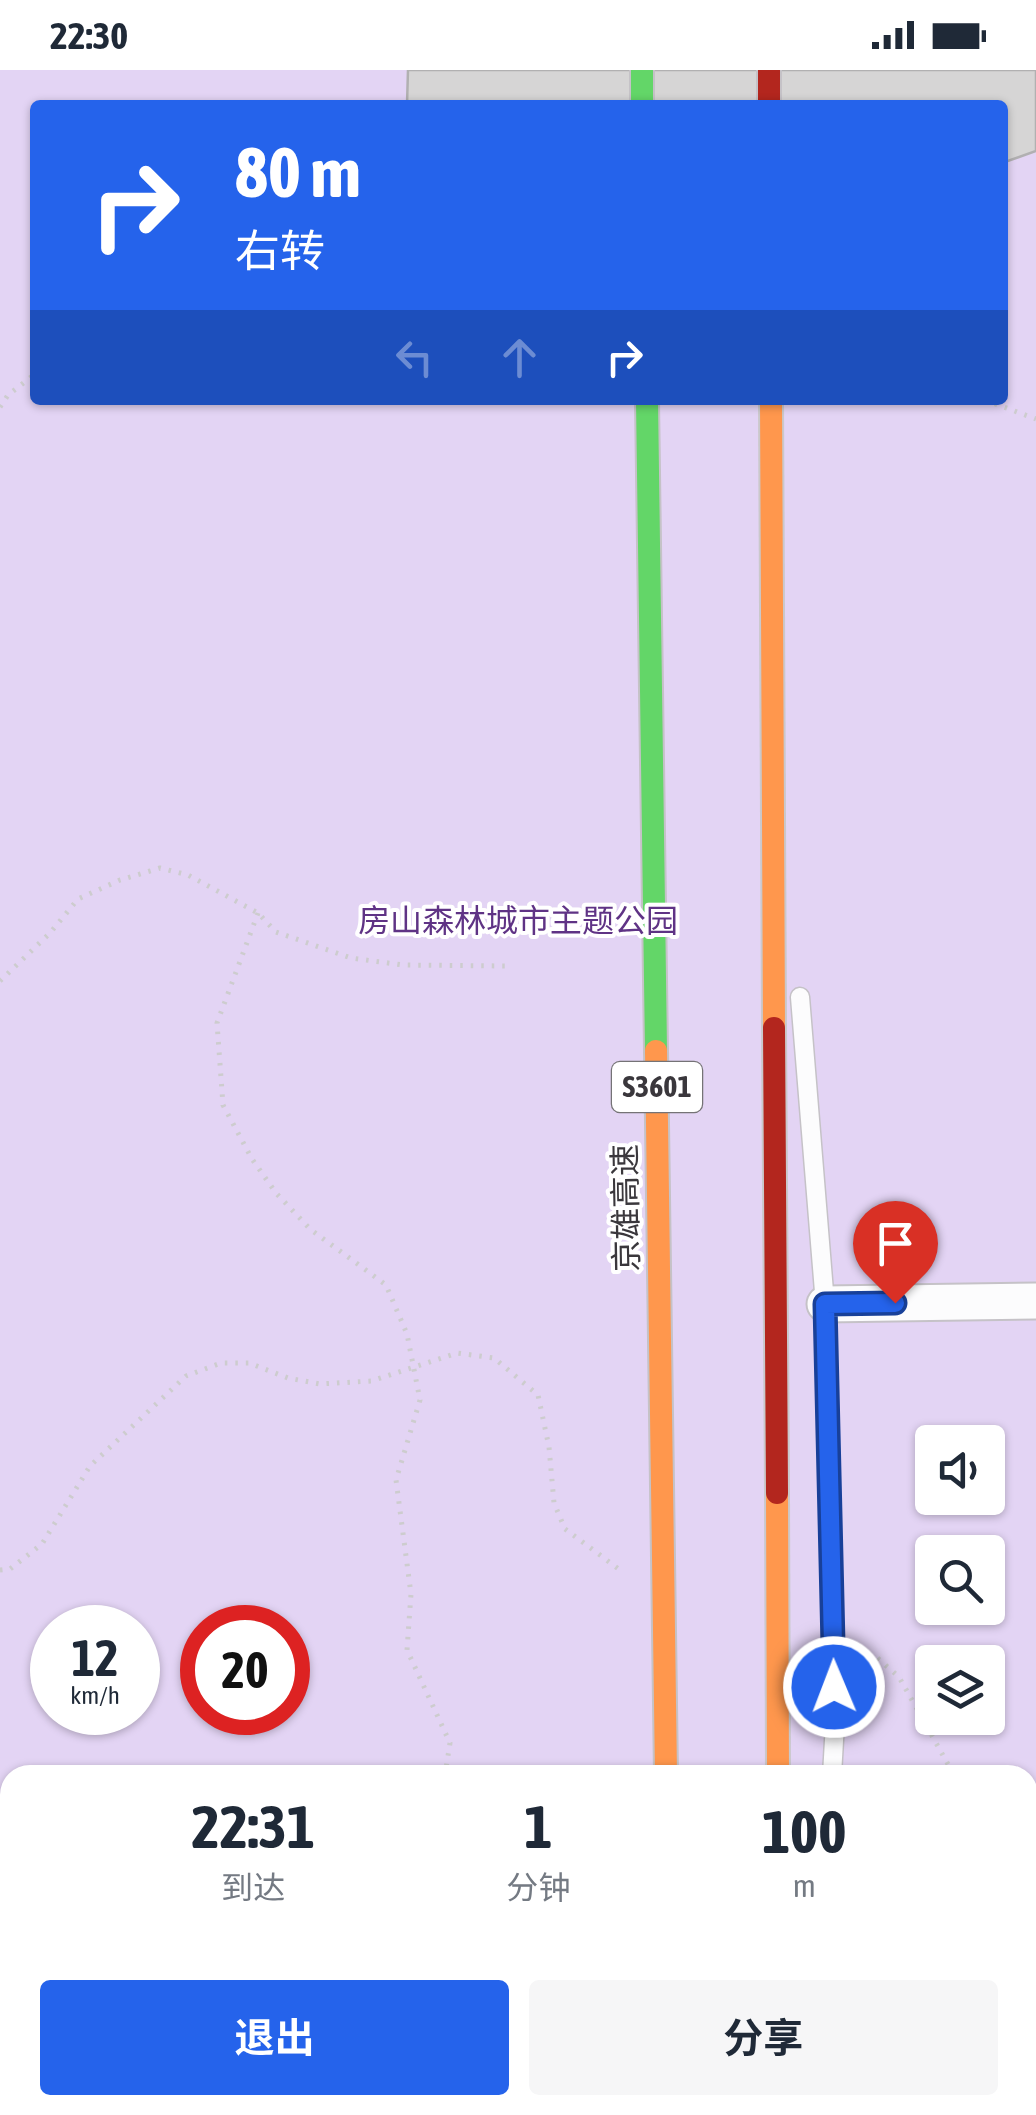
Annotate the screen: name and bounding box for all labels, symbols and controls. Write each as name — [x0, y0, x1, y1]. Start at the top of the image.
text: 22:30 — [50, 14, 128, 57]
text: 80 m — [235, 132, 361, 212]
icon: right — [70, 140, 200, 270]
text: 右转 — [235, 225, 325, 277]
icon: left — [387, 330, 442, 385]
icon: ahead — [492, 330, 547, 385]
icon: right — [597, 330, 652, 385]
park label: 房山森林城市主题公园 — [358, 902, 678, 939]
road number: S3601 — [612, 1062, 702, 1112]
street label: 京雄高速 — [606, 1144, 645, 1272]
pin — [853, 1201, 938, 1304]
icon: arrive — [868, 1216, 923, 1271]
map controls — [915, 1425, 1005, 1735]
button: sound — [915, 1425, 1005, 1515]
button: search — [915, 1535, 1005, 1625]
speed limit sign: 20 — [180, 1605, 310, 1735]
text: 12 — [71, 1629, 118, 1687]
position arrow — [782, 1635, 886, 1739]
button: layers — [915, 1645, 1005, 1735]
text: km/h — [70, 1681, 120, 1709]
text: 22:31 — [191, 1792, 315, 1861]
text: 1 — [524, 1792, 553, 1861]
text: 100 — [762, 1797, 847, 1866]
text: m — [793, 1867, 816, 1904]
text: 到达 — [221, 1869, 285, 1906]
text: 分钟 — [506, 1869, 570, 1906]
button: 退出 — [40, 1980, 509, 2095]
button: 分享 — [529, 1980, 998, 2095]

